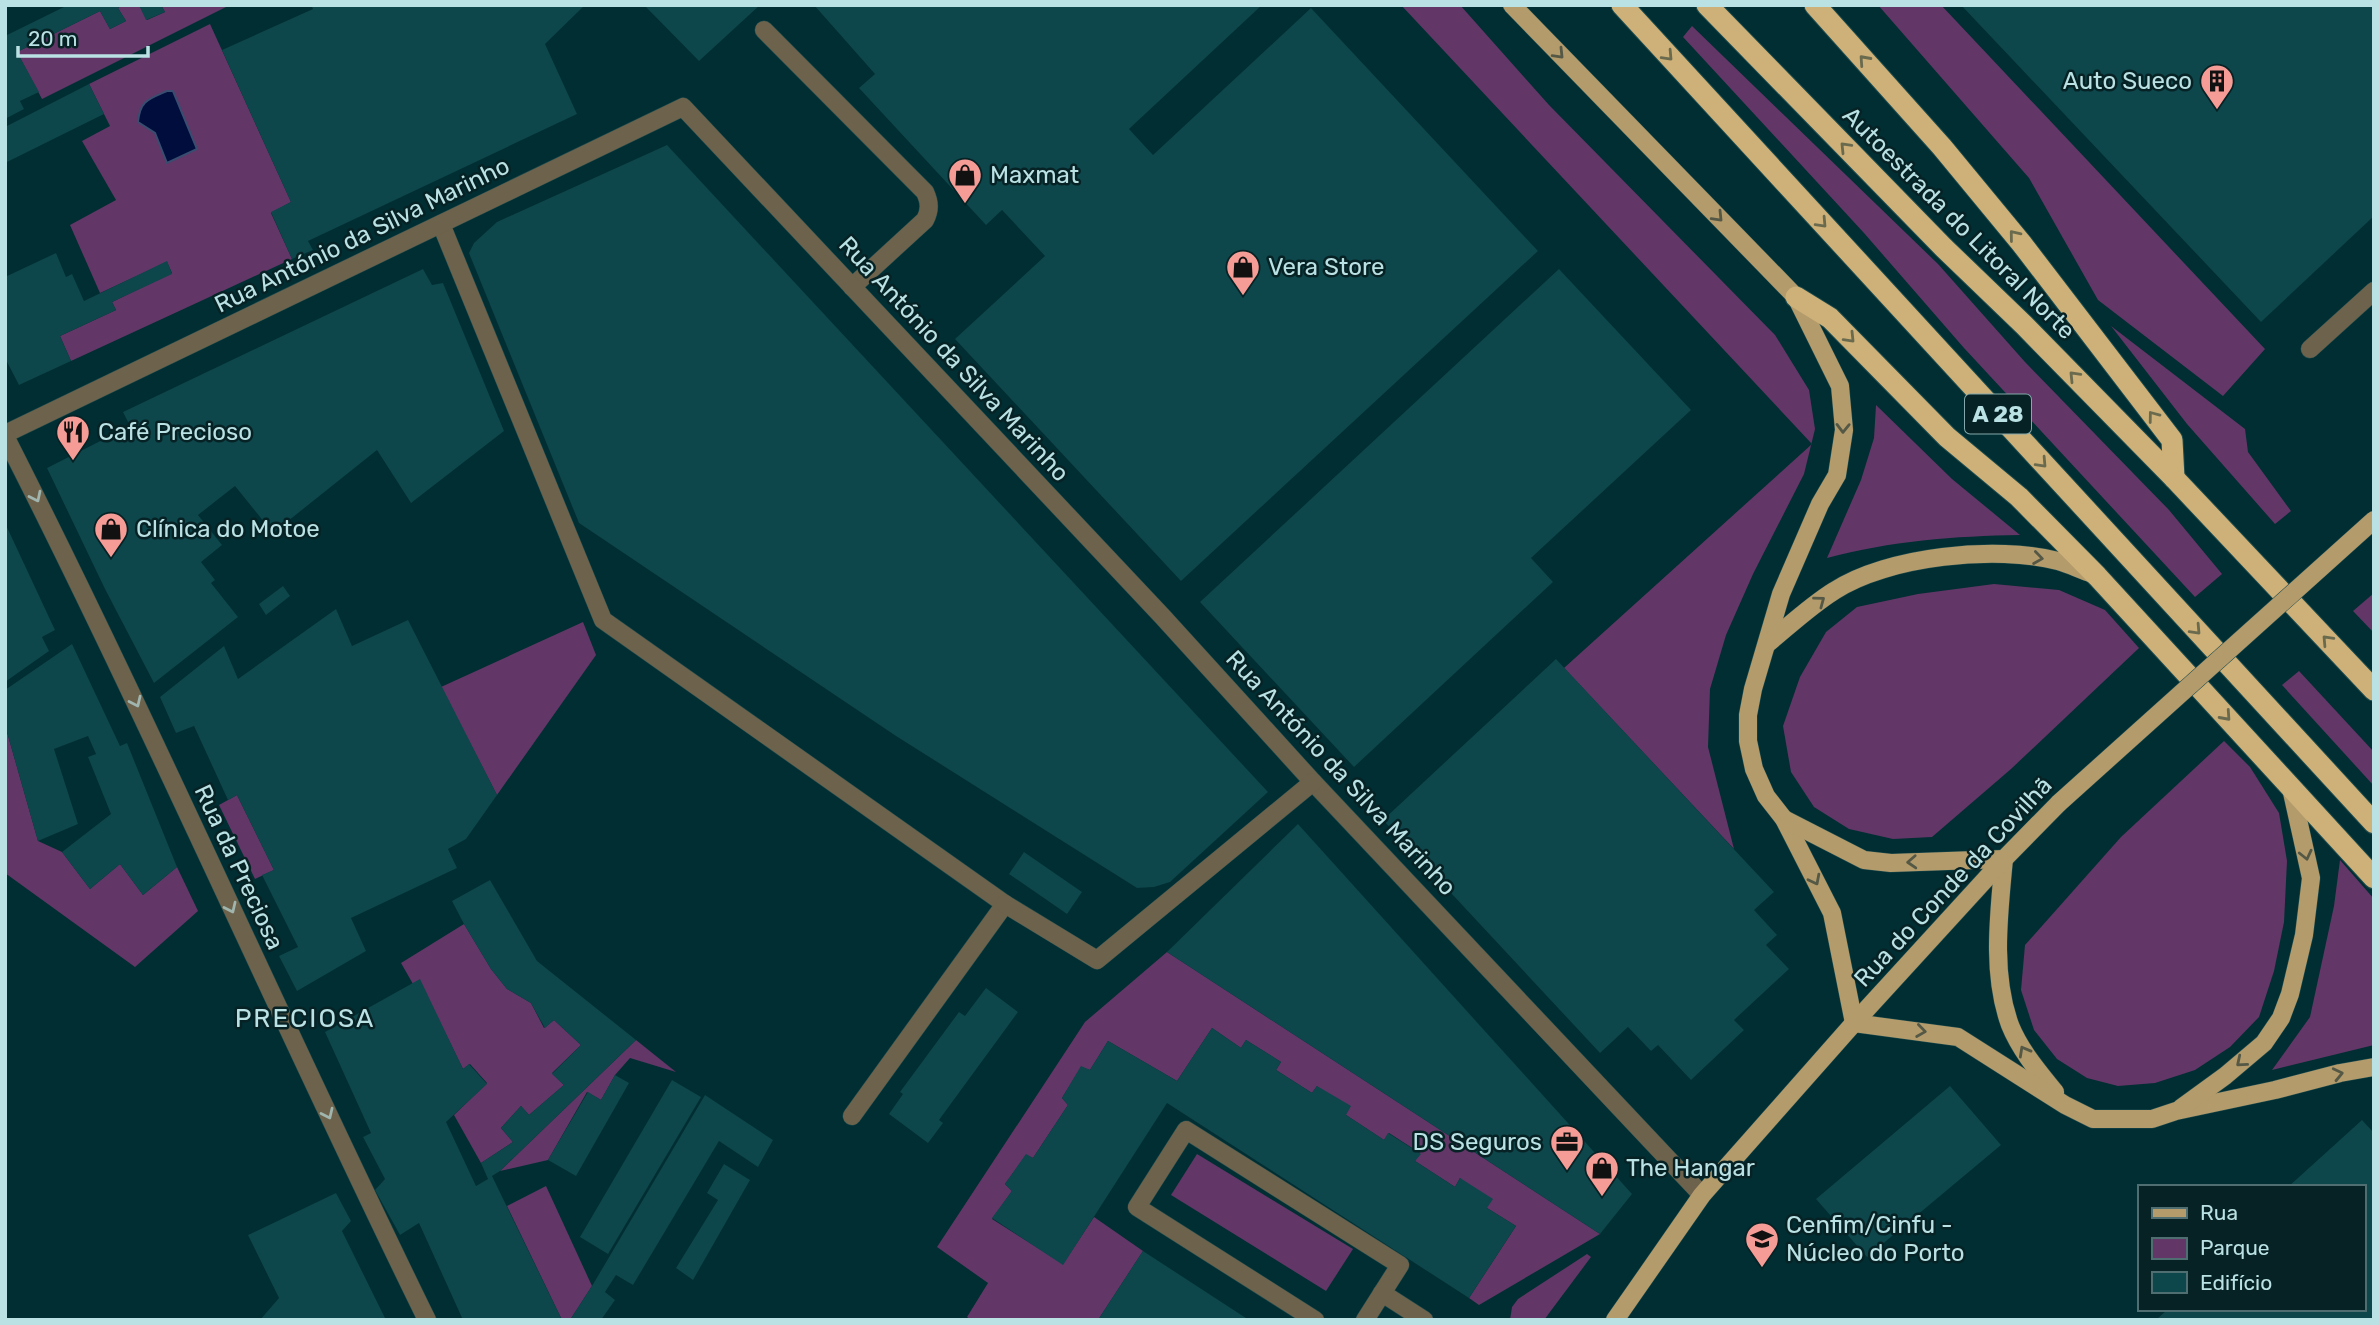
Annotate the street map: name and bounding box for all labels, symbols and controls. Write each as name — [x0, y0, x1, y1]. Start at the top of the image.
scale bar — [18, 14, 147, 58]
text: 20 m — [28, 26, 77, 51]
one-way arrow — [1551, 46, 1564, 59]
one-way arrow — [1660, 48, 1673, 61]
one-way arrow — [1860, 55, 1872, 68]
building icon: Auto Sueco — [2198, 62, 2236, 111]
place label: Auto Sueco — [2063, 67, 2192, 95]
street label: Autoestrada do Litoral Norte — [1837, 101, 2081, 345]
one-way arrow — [1841, 142, 1854, 155]
street label: Rua António da Silva Marinho — [210, 151, 514, 319]
shop icon: Maxmat — [946, 156, 984, 205]
place label: Maxmat — [990, 161, 1079, 189]
one-way arrow — [1710, 209, 1723, 222]
one-way arrow — [1814, 215, 1827, 228]
street label: Rua António da Silva Marinho — [833, 231, 1075, 487]
one-way arrow — [2010, 231, 2023, 243]
shop icon: Vera Store — [1224, 248, 1262, 297]
place label: Vera Store — [1268, 253, 1384, 281]
one-way arrow — [1841, 330, 1854, 343]
one-way arrow — [2070, 372, 2083, 385]
road number: A 28 — [1965, 394, 2031, 434]
one-way arrow — [2149, 411, 2161, 423]
restaurant icon: Café Precioso — [54, 413, 92, 462]
place label: Café Precioso — [98, 418, 252, 446]
one-way arrow — [1835, 423, 1851, 434]
one-way arrow — [2034, 455, 2047, 468]
one-way arrow — [28, 490, 42, 502]
shop icon: Clínica do Motoe — [92, 510, 130, 559]
place label: Clínica do Motoe — [136, 515, 320, 543]
one-way arrow — [2032, 550, 2043, 565]
one-way arrow — [1812, 597, 1825, 610]
one-way arrow — [2188, 622, 2201, 635]
one-way arrow — [2323, 635, 2335, 648]
street label: Rua António da Silva Marinho — [1220, 645, 1462, 901]
one-way arrow — [127, 694, 141, 707]
one-way arrow — [2217, 708, 2230, 721]
street label: Rua do Conde da Covilhã — [1848, 771, 2058, 993]
street label: Rua da Preciosa — [189, 780, 289, 954]
one-way arrow — [2298, 849, 2313, 861]
one-way arrow — [1906, 854, 1917, 869]
one-way arrow — [1807, 873, 1821, 885]
one-way arrow — [222, 901, 236, 913]
district label: PRECIOSA — [235, 1003, 375, 1034]
one-way arrow — [1915, 1024, 1927, 1039]
one-way arrow — [2019, 1045, 2032, 1058]
one-way arrow — [2237, 1054, 2250, 1066]
one-way arrow — [2332, 1068, 2344, 1082]
one-way arrow — [320, 1107, 334, 1119]
office icon: DS Seguros — [1548, 1123, 1586, 1172]
place label: DS Seguros — [1413, 1128, 1542, 1156]
shop icon: The Hangar — [1583, 1149, 1621, 1198]
place label: The Hangar — [1626, 1154, 1755, 1182]
legend — [2138, 1185, 2365, 1311]
text: Rua — [2200, 1200, 2238, 1225]
place label: Cenfim/Cinfu - Núcleo do Porto — [1786, 1211, 1965, 1267]
school or university icon: Cenfim/Cinfu - Núcleo do Porto — [1743, 1220, 1781, 1269]
text: Parque — [2200, 1235, 2270, 1260]
text: Edifício — [2200, 1270, 2272, 1295]

